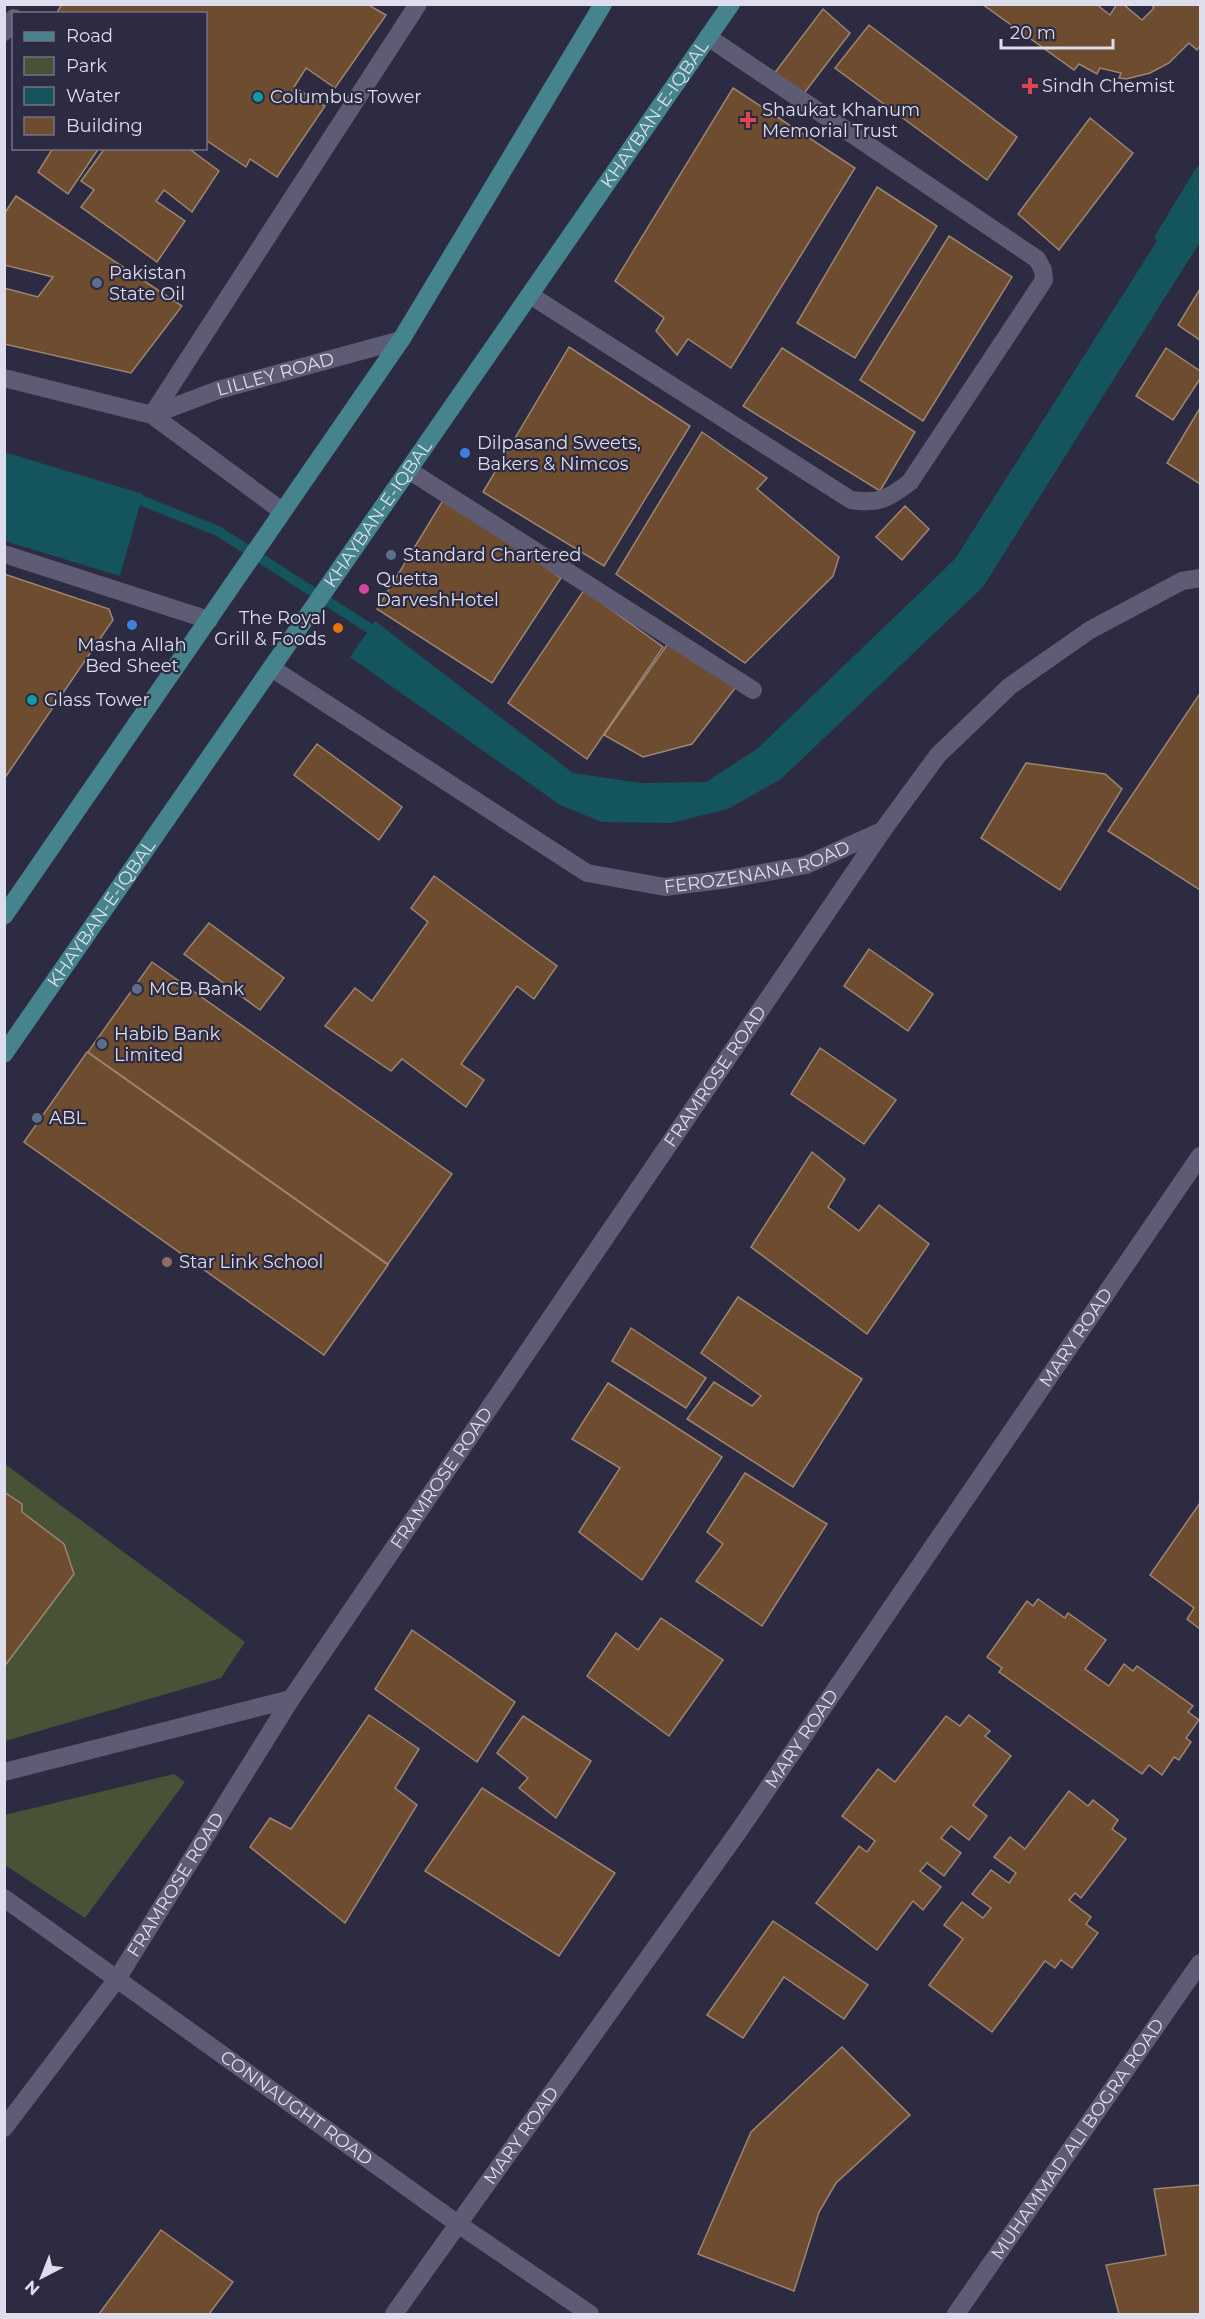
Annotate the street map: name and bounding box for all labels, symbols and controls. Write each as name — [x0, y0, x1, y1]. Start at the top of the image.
legend — [12, 12, 207, 150]
scale bar — [1001, 12, 1114, 50]
text: 20 m — [1010, 22, 1056, 44]
text: Road — [66, 25, 113, 47]
street label: KHAYBAN-E-IQBAL — [596, 36, 714, 192]
text: Park — [66, 55, 107, 77]
place label: Sindh Chemist — [1042, 75, 1175, 97]
marker: Sindh Chemist — [1023, 79, 1037, 93]
text: Water — [66, 85, 121, 107]
place label: Columbus Tower — [270, 86, 421, 108]
marker: Columbus Tower — [251, 90, 265, 104]
place label: Shaukat Khanum Memorial Trust — [762, 99, 920, 142]
marker: Shaukat Khanum Memorial Trust — [739, 111, 757, 129]
text: Building — [66, 115, 143, 137]
place label: Pakistan State Oil — [109, 262, 186, 305]
marker: Pakistan State Oil — [90, 276, 104, 290]
street label: LILLEY ROAD — [214, 348, 337, 401]
place label: Dilpasand Sweets, Bakers & Nimcos — [477, 432, 641, 475]
street label: KHAYBAN-E-IQBAL — [319, 435, 437, 592]
marker: Dilpasand Sweets, Bakers & Nimcos — [458, 446, 472, 460]
place label: Standard Chartered — [403, 544, 581, 566]
marker: Standard Chartered — [384, 548, 398, 562]
place label: Quetta DarveshHotel — [376, 568, 499, 611]
marker: Quetta DarveshHotel — [357, 582, 371, 596]
place label: The Royal Grill & Foods — [214, 607, 326, 650]
marker: Masha Allah Bed Sheet — [125, 618, 139, 632]
marker: The Royal Grill & Foods — [331, 621, 345, 635]
place label: Masha Allah Bed Sheet — [77, 634, 187, 677]
place label: Glass Tower — [44, 689, 150, 711]
marker: Glass Tower — [25, 693, 39, 707]
street label: KHAYBAN-E-IQBAL — [43, 835, 160, 992]
street label: FEROZENANA ROAD — [663, 836, 853, 898]
place label: MCB Bank — [149, 978, 245, 1000]
marker: MCB Bank — [130, 982, 144, 996]
street label: FRAMROSE ROAD — [659, 1002, 771, 1151]
place label: Habib Bank Limited — [114, 1023, 221, 1066]
marker: Habib Bank Limited — [95, 1037, 109, 1051]
place label: ABL — [49, 1107, 86, 1129]
marker: ABL — [30, 1111, 44, 1125]
place label: Star Link School — [179, 1251, 323, 1273]
marker: Star Link School — [160, 1255, 174, 1269]
street label: MARY ROAD — [1034, 1284, 1117, 1391]
street label: FRAMROSE ROAD — [386, 1403, 497, 1553]
street label: MARY ROAD — [760, 1685, 843, 1792]
street label: FRAMROSE ROAD — [122, 1808, 229, 1961]
street label: MUHAMMAD ALI BOGRA ROAD — [986, 2014, 1169, 2264]
street label: CONNAUGHT ROAD — [216, 2046, 377, 2170]
street label: MARY ROAD — [479, 2083, 564, 2189]
north arrow — [12, 2247, 72, 2307]
text: N — [21, 2276, 43, 2299]

